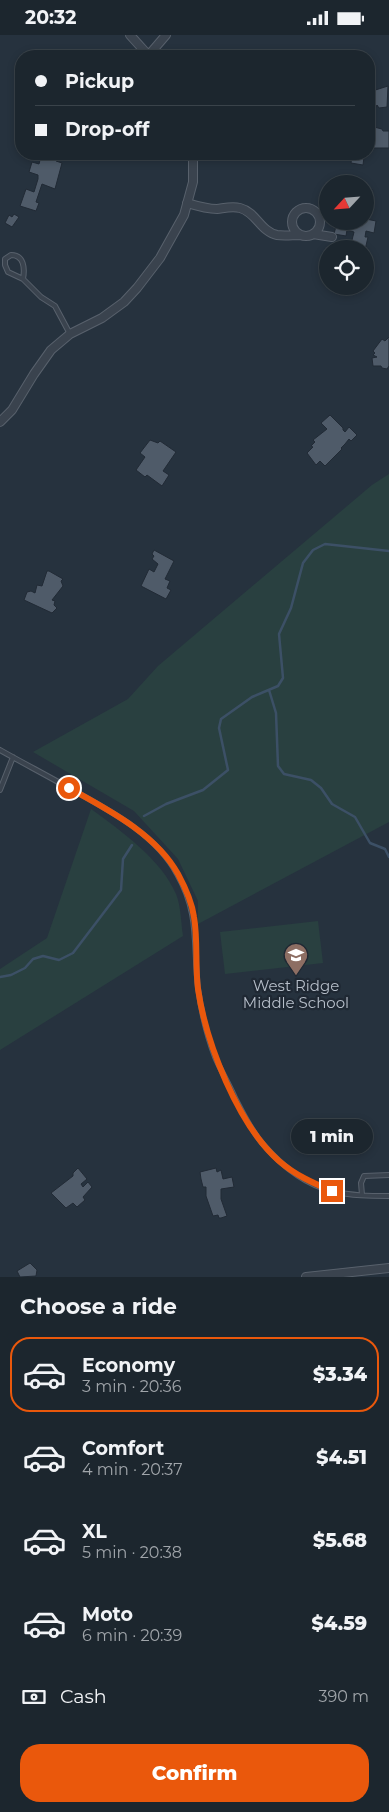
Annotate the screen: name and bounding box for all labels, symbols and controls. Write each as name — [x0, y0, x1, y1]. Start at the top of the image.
text: 20:32 — [25, 6, 76, 29]
text: Pickup — [65, 70, 134, 93]
text: Drop-off — [65, 118, 149, 141]
north arrow — [319, 175, 374, 230]
map controls — [319, 175, 374, 295]
button: locate — [319, 240, 374, 295]
route start — [58, 777, 80, 799]
school or university icon: West Ridge Middle School — [283, 942, 309, 976]
place label: West Ridge Middle School — [243, 976, 349, 1012]
callout: 1 min — [291, 1119, 373, 1153]
text: 1 min — [310, 1127, 354, 1146]
route end — [321, 1180, 343, 1202]
text: Choose a ride — [20, 1293, 177, 1320]
icon: car — [22, 1352, 67, 1397]
text: Economy — [82, 1354, 175, 1377]
text: $3.34 — [313, 1363, 367, 1386]
text: 3 min · 20:36 — [82, 1377, 182, 1396]
icon: car — [22, 1435, 67, 1480]
text: Comfort — [82, 1437, 164, 1460]
text: $4.51 — [316, 1446, 367, 1469]
text: 4 min · 20:37 — [82, 1460, 183, 1479]
icon: car — [22, 1518, 67, 1563]
text: XL — [82, 1520, 107, 1543]
text: $5.68 — [313, 1529, 367, 1552]
text: 5 min · 20:38 — [82, 1543, 182, 1562]
icon: car — [22, 1601, 67, 1646]
text: Moto — [82, 1603, 133, 1626]
text: $4.59 — [312, 1612, 367, 1635]
text: 6 min · 20:39 — [82, 1626, 182, 1645]
icon: cash — [20, 1683, 48, 1711]
text: Cash — [60, 1685, 107, 1708]
text: 390 m — [318, 1687, 369, 1706]
button: Confirm — [20, 1744, 369, 1802]

